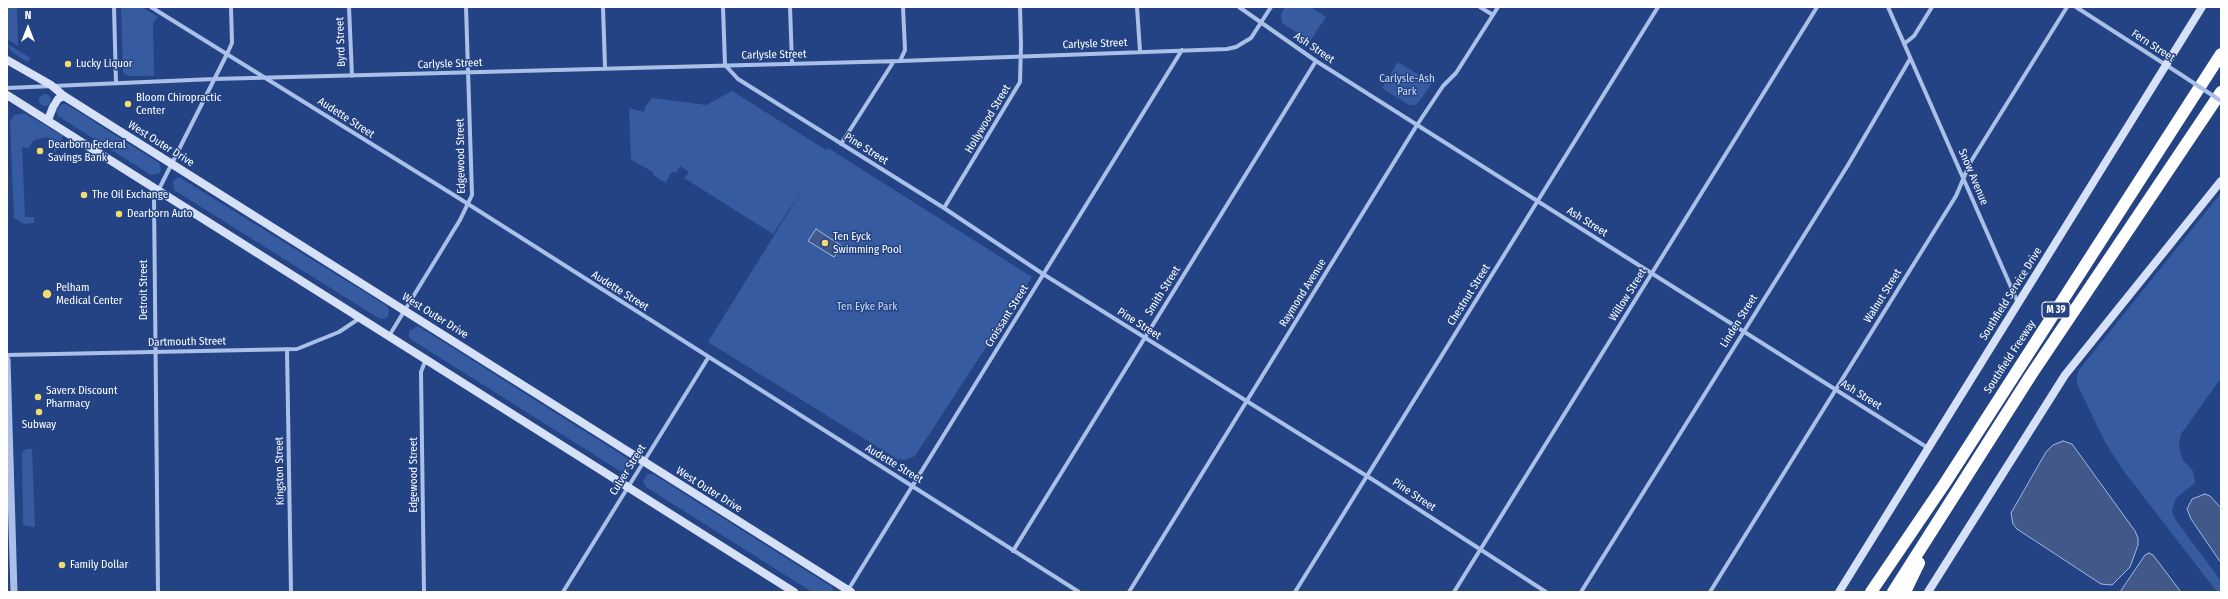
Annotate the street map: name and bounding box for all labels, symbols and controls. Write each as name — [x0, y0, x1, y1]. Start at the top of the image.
north arrow — [8, 8, 48, 48]
text: N — [25, 9, 31, 22]
street label: Byrd Street — [334, 17, 348, 67]
street label: Fern Street — [2129, 27, 2177, 65]
street label: Ash Street — [1291, 30, 1337, 66]
street label: Carlysle Street — [1062, 36, 1128, 52]
street label: Carlysle Street — [741, 48, 807, 62]
street label: Carlysle Street — [417, 56, 483, 72]
place label: Lucky Liquor — [76, 57, 133, 71]
marker: Lucky Liquor — [63, 59, 73, 69]
park label: Carlysle-Ash Park — [1379, 72, 1435, 98]
street label: Hollywood Street — [962, 82, 1014, 156]
place label: Bloom Chiropractic Center — [136, 91, 221, 117]
street label: Audette Street — [315, 95, 377, 141]
marker: Bloom Chiropractic Center — [123, 99, 133, 109]
street label: West Outer Drive — [125, 118, 197, 170]
street label: Edgewood Street — [454, 118, 468, 194]
street label: Pine Street — [842, 130, 890, 168]
place label: Dearborn Federal Savings Bank — [48, 138, 126, 164]
marker: Dearborn Federal Savings Bank — [35, 146, 45, 156]
street label: Snow Avenue — [1955, 147, 1991, 207]
place label: The Oil Exchange — [92, 188, 168, 202]
marker: The Oil Exchange — [79, 190, 89, 200]
street label: Ash Street — [1564, 204, 1610, 240]
place label: Dearborn Auto — [127, 207, 193, 221]
marker: Dearborn Auto — [114, 209, 124, 219]
place label: Ten Eyck Swimming Pool — [833, 230, 902, 256]
marker: Ten Eyck Swimming Pool — [820, 238, 830, 248]
street label: Southfield Service Drive — [1977, 245, 2045, 343]
street label: Raymond Avenue — [1277, 257, 1329, 329]
street label: Detroit Street — [137, 260, 151, 320]
street label: Chestnut Street — [1445, 262, 1493, 328]
street label: Smith Street — [1143, 264, 1183, 318]
street label: Willow Street — [1607, 266, 1649, 324]
street label: Walnut Street — [1861, 267, 1905, 325]
street label: Audette Street — [589, 268, 651, 314]
place label: Pelham Medical Center — [56, 281, 123, 307]
street label: Croissant Street — [983, 282, 1031, 350]
marker: Pelham Medical Center — [41, 288, 53, 300]
street label: West Outer Drive — [399, 290, 471, 342]
street label: Linden Street — [1717, 292, 1761, 350]
park label: Ten Eyke Park — [837, 300, 897, 314]
road number: M 39 — [2042, 302, 2070, 318]
street label: Pine Street — [1115, 305, 1163, 343]
street label: Southfield Freeway — [1981, 318, 2039, 396]
street label: Dartmouth Street — [148, 335, 226, 349]
street label: Ash Street — [1838, 377, 1884, 413]
place label: Saverx Discount Pharmacy — [46, 384, 117, 410]
marker: Saverx Discount Pharmacy — [33, 392, 43, 402]
marker: Subway — [34, 407, 44, 417]
place label: Subway — [22, 418, 56, 432]
street label: Kingston Street — [273, 436, 287, 506]
street label: Edgewood Street — [407, 437, 421, 513]
street label: Culver Street — [607, 442, 649, 498]
street label: Audette Street — [863, 442, 925, 486]
street label: West Outer Drive — [673, 464, 745, 516]
street label: Pine Street — [1390, 476, 1438, 514]
place label: Family Dollar — [70, 558, 128, 572]
marker: Family Dollar — [57, 560, 67, 570]

